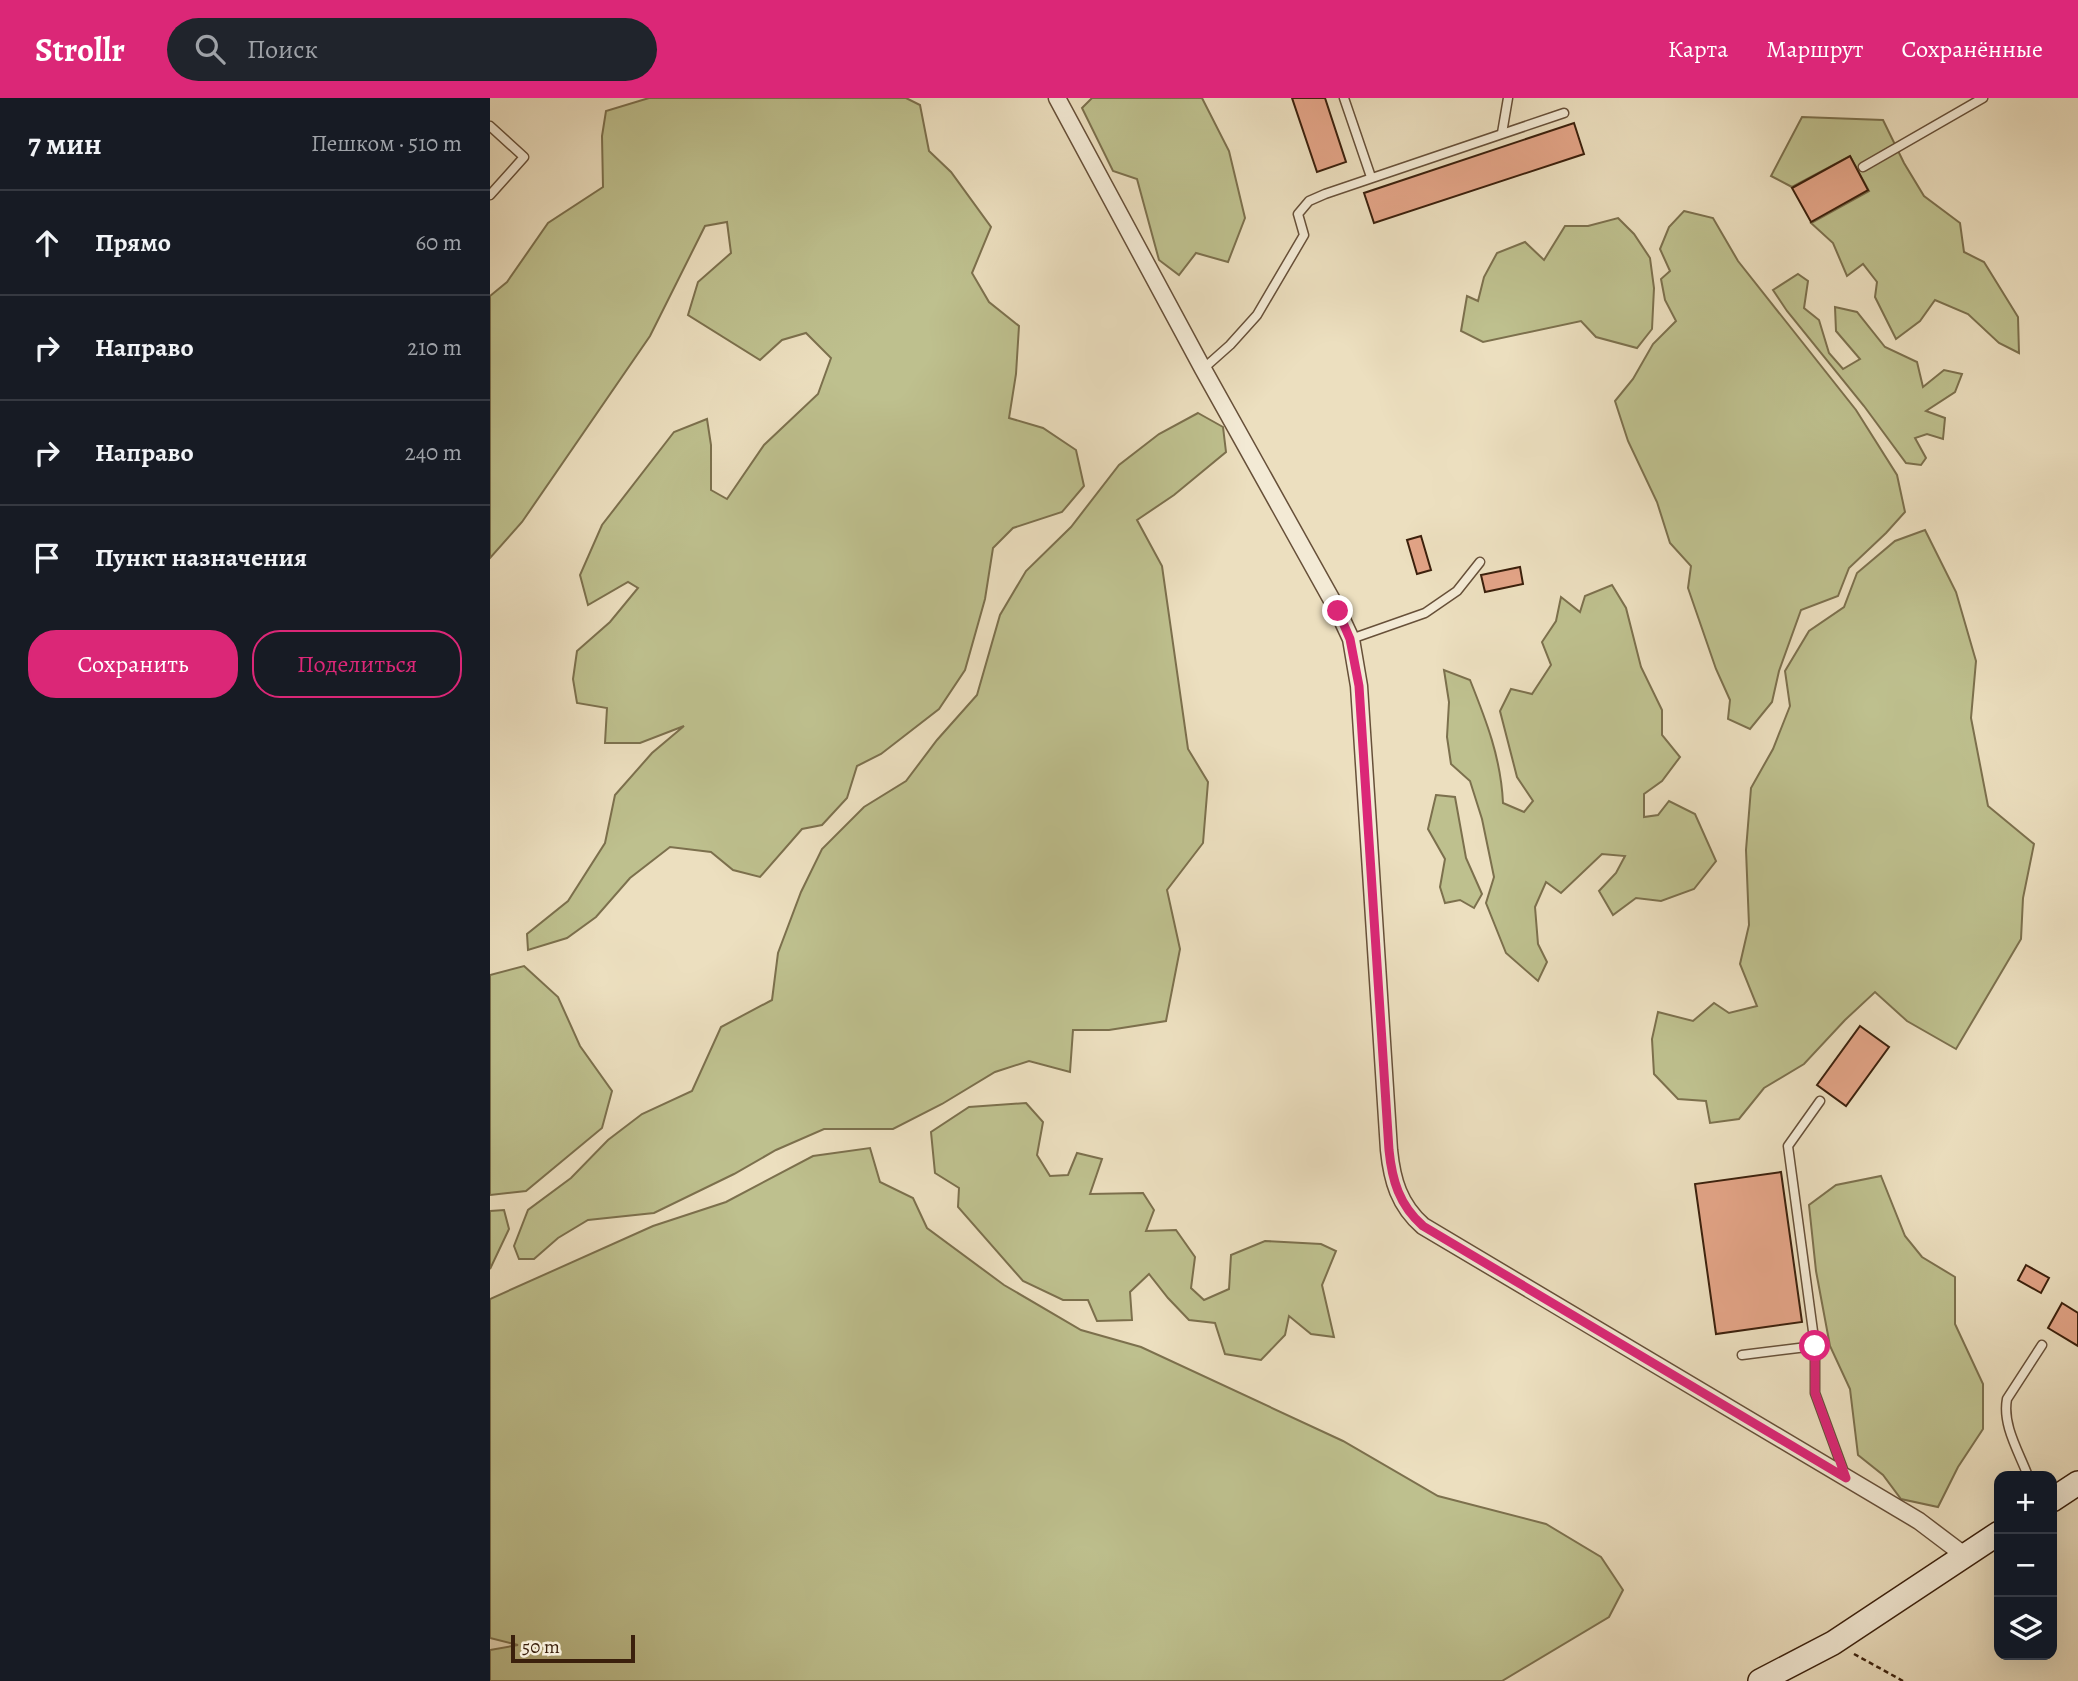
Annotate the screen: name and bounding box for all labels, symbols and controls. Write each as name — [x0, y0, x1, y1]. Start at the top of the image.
search box — [167, 18, 657, 81]
text: Strollr — [35, 27, 125, 72]
icon: search — [191, 30, 229, 68]
text: Поиск — [247, 32, 318, 67]
text: Карта — [1668, 33, 1728, 65]
text: Маршрут — [1766, 33, 1864, 65]
text: Сохранённые — [1902, 33, 2043, 65]
text: 7 мин — [28, 124, 102, 164]
text: Пешком · 510 m — [311, 128, 462, 159]
icon: ahead — [28, 224, 66, 262]
text: Прямо — [95, 225, 171, 260]
text: 60 m — [415, 227, 462, 258]
icon: right — [28, 329, 66, 367]
text: Направо — [95, 330, 194, 365]
text: 210 m — [407, 332, 462, 363]
icon: right — [28, 434, 66, 472]
text: Направо — [95, 435, 194, 470]
text: 240 m — [405, 437, 462, 468]
icon: arrive — [28, 539, 66, 577]
text: Пункт назначения — [95, 540, 307, 575]
route end — [1322, 595, 1353, 626]
button: Сохранить — [28, 630, 238, 698]
button: Поделиться — [252, 630, 462, 698]
route start — [1799, 1330, 1830, 1361]
map controls — [1994, 1471, 2057, 1660]
button: + — [1994, 1471, 2057, 1534]
button: − — [1994, 1534, 2057, 1597]
button: layers — [1994, 1597, 2057, 1660]
scale bar — [511, 1632, 635, 1664]
text: 50 m — [522, 1634, 560, 1660]

